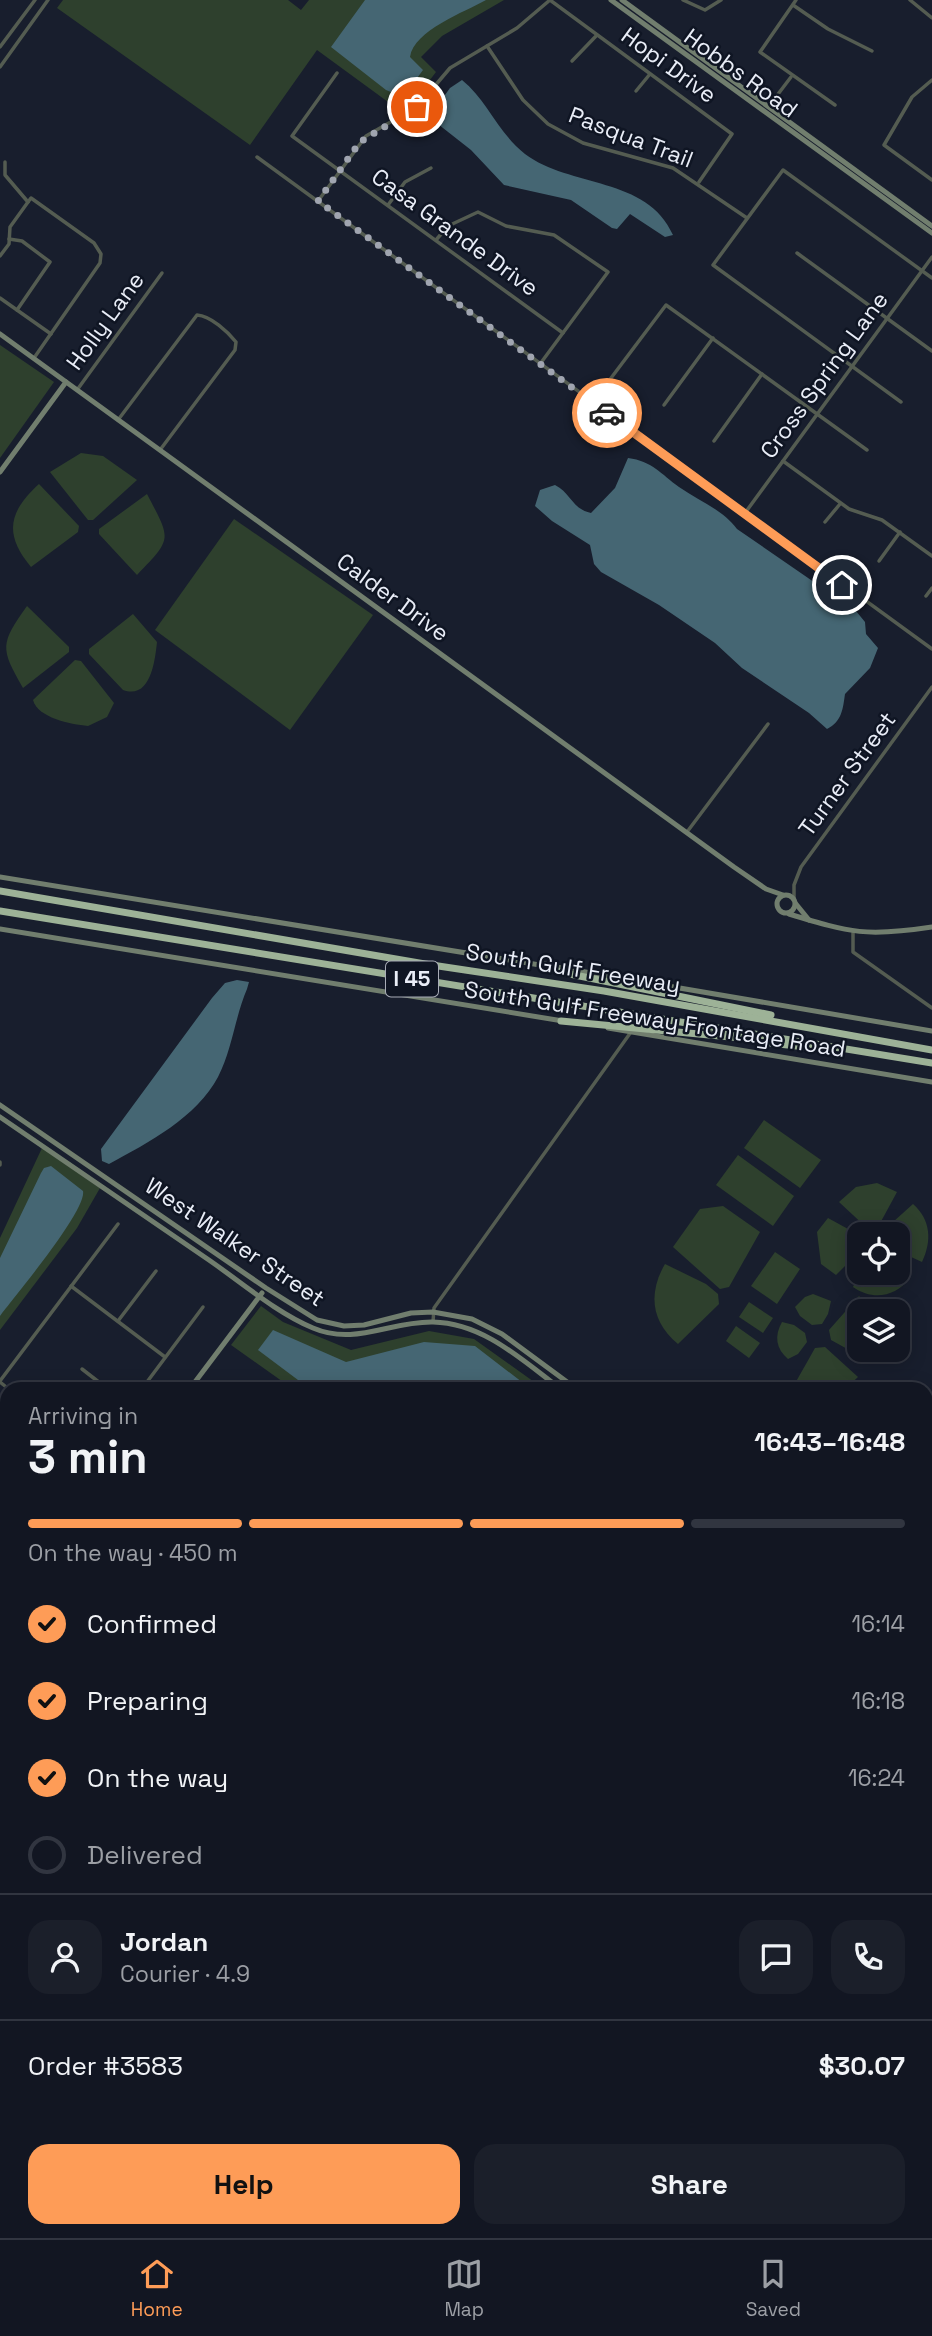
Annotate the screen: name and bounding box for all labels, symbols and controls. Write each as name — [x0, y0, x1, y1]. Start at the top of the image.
street label: Hopi Drive — [615, 20, 723, 110]
street label: Hobbs Road — [678, 22, 804, 124]
pin — [387, 77, 447, 137]
icon: bag — [398, 88, 436, 126]
street label: Pasqua Trail — [565, 100, 697, 174]
street label: Casa Grande Drive — [366, 161, 544, 303]
street label: Holly Lane — [59, 266, 151, 376]
street label: Cross Spring Lane — [753, 286, 895, 464]
courier — [572, 378, 642, 448]
icon: car — [588, 394, 626, 432]
street label: Calder Drive — [331, 546, 455, 648]
pin — [812, 555, 872, 615]
icon: home — [823, 566, 861, 604]
street label: Turner Street — [792, 706, 902, 842]
street label: South Gulf Freeway — [464, 936, 682, 1000]
road number: I 45 — [386, 962, 438, 996]
street label: South Gulf Freeway Frontage Road — [462, 974, 848, 1064]
street label: West Walker Street — [139, 1171, 331, 1313]
map controls — [847, 1222, 910, 1362]
button: locate — [847, 1222, 910, 1285]
button: layers — [847, 1299, 910, 1362]
text: Arriving in — [28, 1401, 138, 1431]
text: 16:43–16:48 — [754, 1425, 905, 1459]
text: 3 min — [28, 1428, 148, 1486]
text: On the way · 450 m — [28, 1538, 238, 1568]
icon: check — [28, 1605, 66, 1643]
text: Confirmed — [87, 1607, 217, 1641]
text: 16:14 — [852, 1609, 905, 1639]
icon: check — [28, 1682, 66, 1720]
text: Preparing — [87, 1684, 208, 1718]
text: 16:18 — [852, 1686, 905, 1716]
icon: check — [28, 1759, 66, 1797]
text: On the way — [87, 1761, 228, 1795]
text: 16:24 — [848, 1763, 905, 1793]
text: Delivered — [87, 1838, 203, 1872]
button: person — [28, 1920, 102, 1994]
button: chat — [739, 1920, 813, 1994]
button: phone — [831, 1920, 905, 1994]
text: Jordan — [120, 1925, 208, 1959]
text: Courier · 4.9 — [120, 1959, 250, 1989]
text: Order #3583 — [28, 2049, 183, 2083]
text: $30.07 — [819, 2049, 905, 2083]
button: Help — [28, 2144, 460, 2224]
button: Share — [474, 2144, 905, 2224]
tab: Home — [131, 2255, 183, 2322]
tab: Map — [444, 2255, 484, 2322]
tab: Saved — [746, 2255, 801, 2322]

